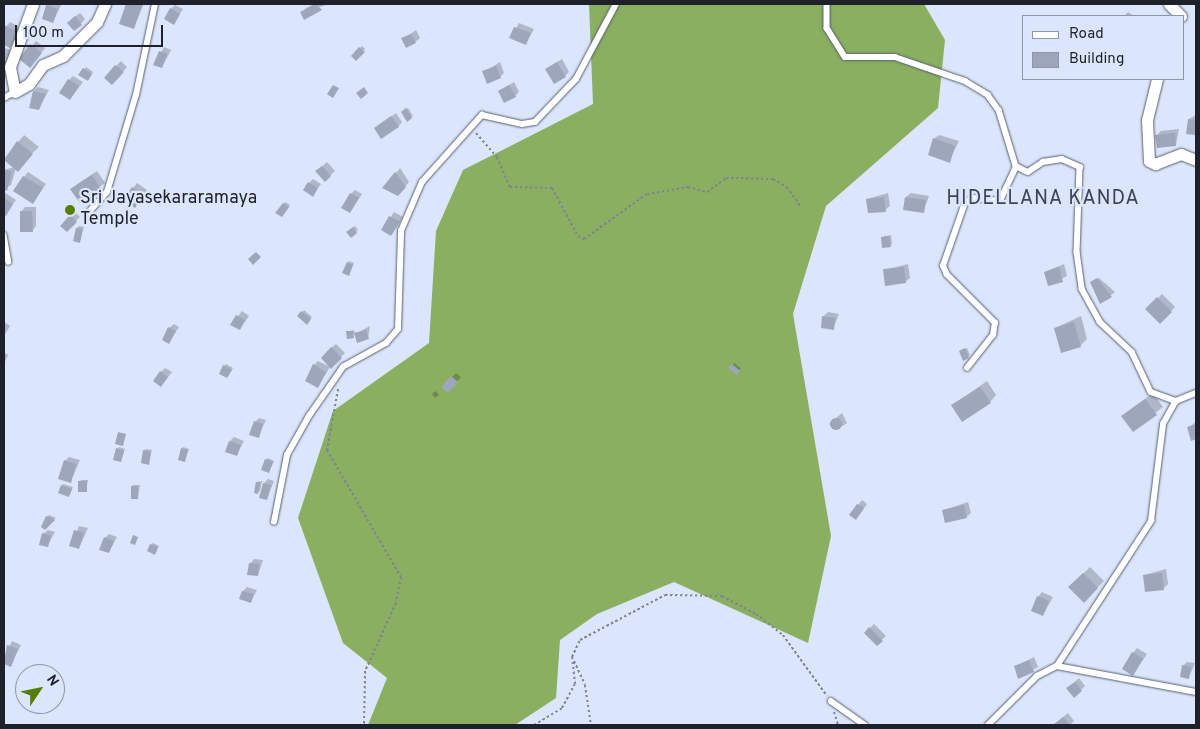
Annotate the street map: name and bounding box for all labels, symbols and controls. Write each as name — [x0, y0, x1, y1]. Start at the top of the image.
scale bar — [18, 15, 165, 47]
legend — [1022, 15, 1185, 80]
text: 100 m — [23, 24, 64, 43]
text: Road — [1069, 25, 1104, 44]
text: Building — [1069, 50, 1124, 69]
district label: HIDELLANA KANDA — [944, 187, 1142, 211]
place label: Sri Jayasekararamaya Temple — [80, 189, 257, 232]
marker: Sri Jayasekararamaya Temple — [64, 204, 76, 216]
north arrow — [15, 664, 65, 714]
text: N — [42, 672, 62, 690]

